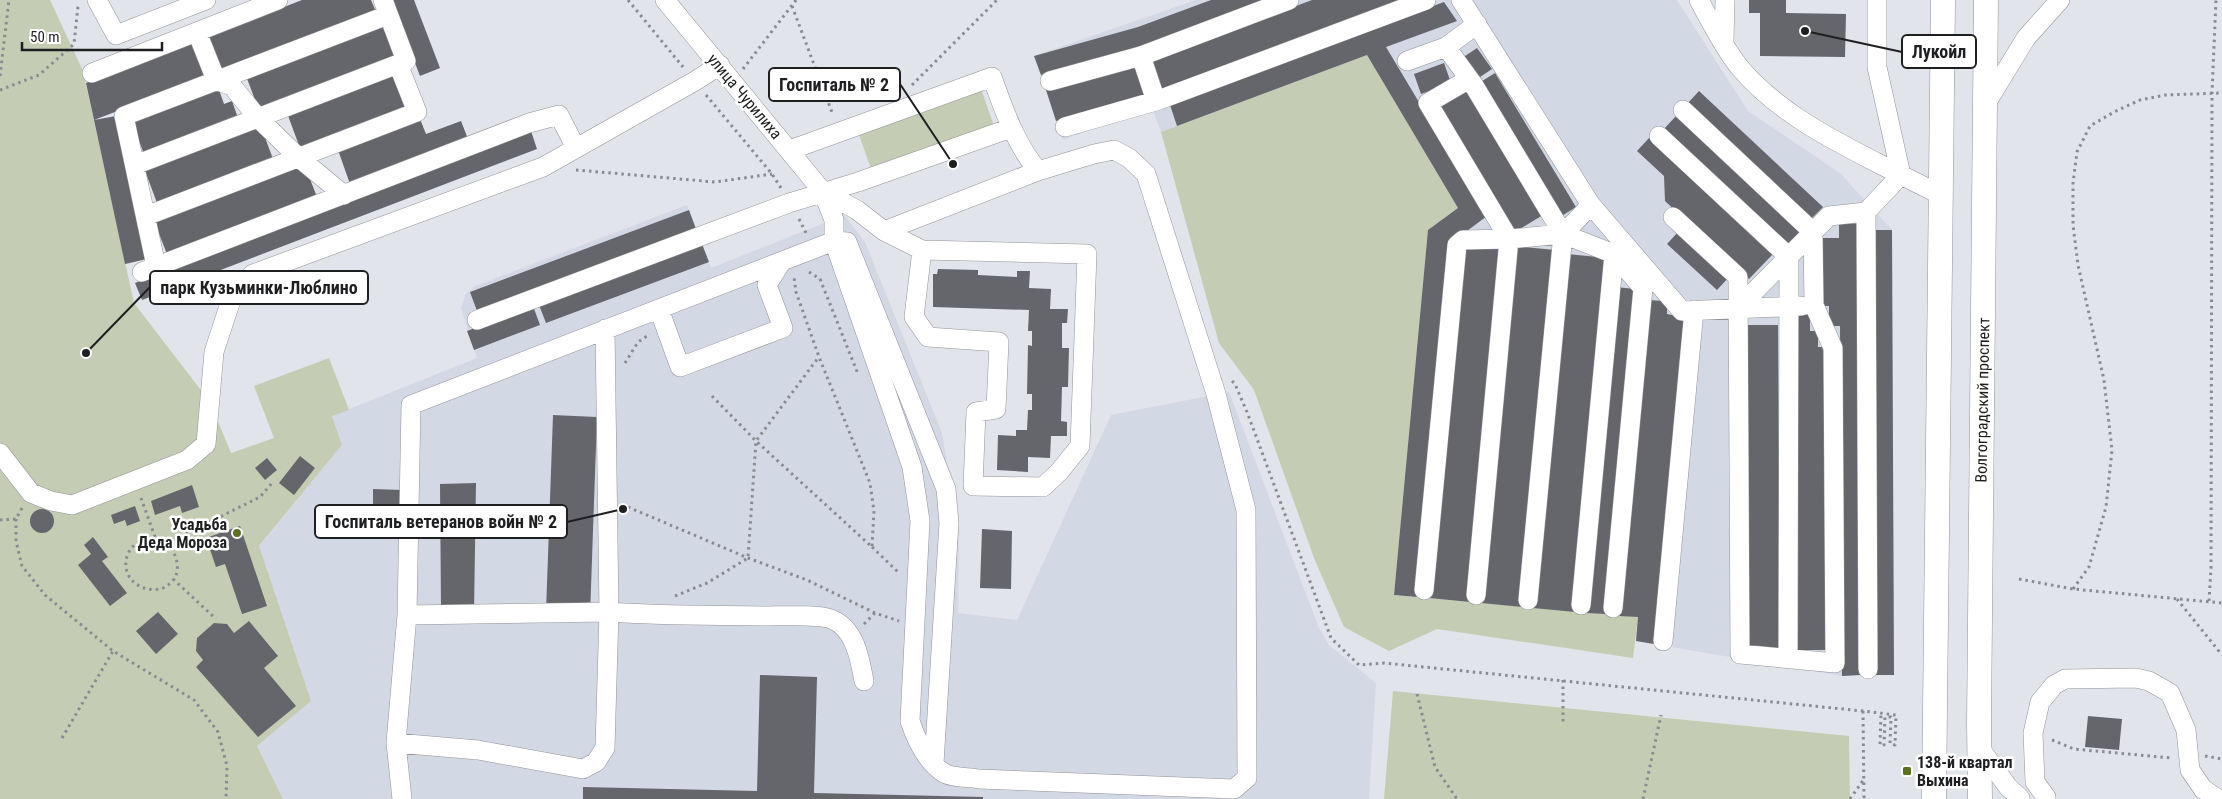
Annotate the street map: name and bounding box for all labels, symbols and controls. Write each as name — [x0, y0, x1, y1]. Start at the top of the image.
scale bar — [22, 20, 162, 52]
text: 50 m — [30, 28, 60, 46]
callout: Лукойл — [1902, 35, 1976, 68]
text: Лукойл — [1912, 41, 1966, 62]
street label: улица Чурилиха — [703, 50, 786, 143]
callout: Госпиталь № 2 — [769, 68, 900, 101]
text: Госпиталь № 2 — [779, 74, 889, 95]
callout: парк Кузьминки-Люблино — [150, 271, 368, 304]
text: парк Кузьминки-Люблино — [160, 277, 358, 298]
street label: Волгоградский проспект — [1972, 317, 1993, 483]
callout: Госпиталь ветеранов войн № 2 — [315, 505, 567, 538]
text: Госпиталь ветеранов войн № 2 — [325, 511, 557, 532]
place label: Усадьба Деда Мороза — [138, 515, 227, 552]
marker: Усадьба Деда Мороза — [231, 527, 243, 539]
place label: 138-й квартал Выхина — [1917, 753, 2013, 790]
marker: 138-й квартал Выхина — [1901, 765, 1913, 777]

